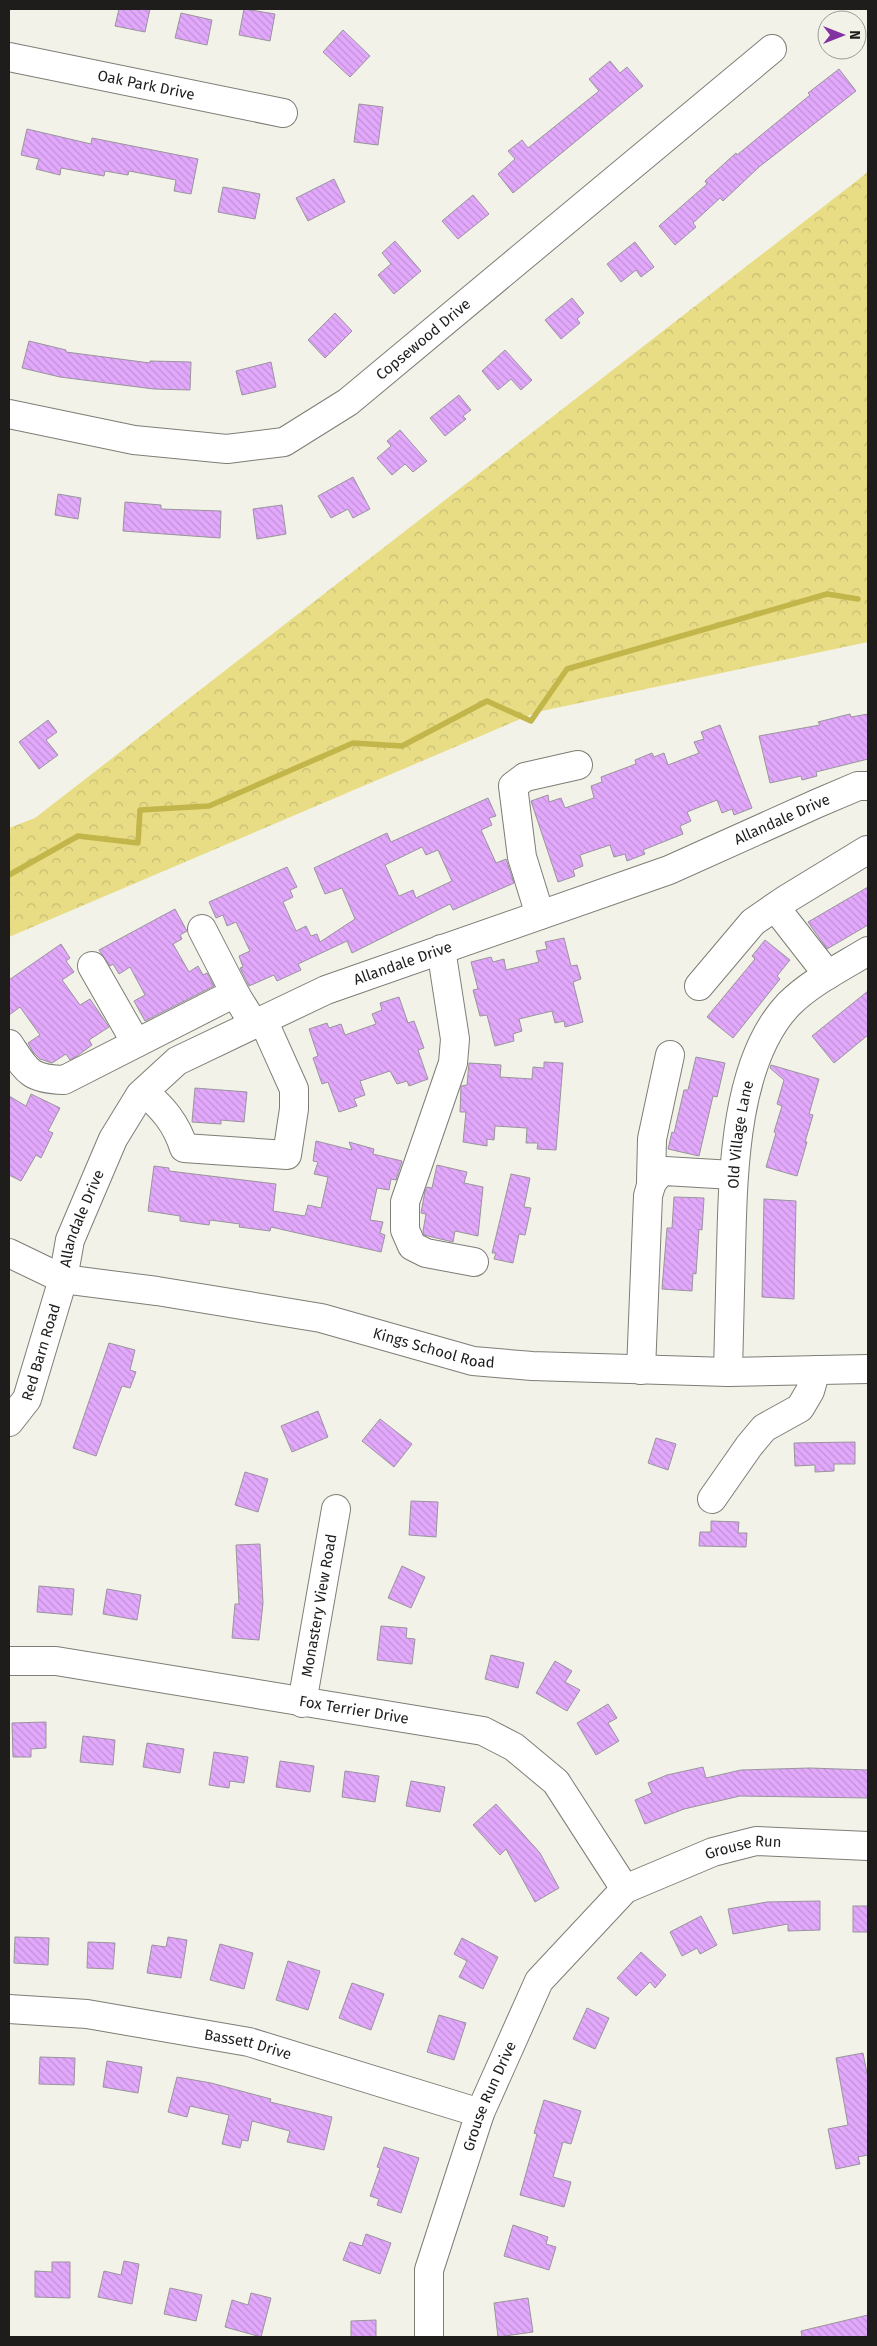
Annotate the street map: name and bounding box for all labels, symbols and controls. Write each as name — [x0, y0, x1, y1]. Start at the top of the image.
north arrow — [817, 10, 867, 60]
text: N — [846, 30, 863, 40]
street label: Oak Park Drive — [96, 66, 196, 104]
street label: Copsewood Drive — [372, 295, 474, 384]
street label: Allandale Drive — [731, 790, 833, 849]
street label: Allandale Drive — [351, 938, 454, 989]
street label: Old Village Lane — [724, 1078, 757, 1189]
street label: Allandale Drive — [56, 1167, 108, 1269]
street label: Red Barn Road — [18, 1302, 64, 1403]
street label: Kings School Road — [371, 1324, 495, 1372]
street label: Monastery View Road — [298, 1533, 340, 1678]
street label: Fox Terrier Drive — [298, 1692, 410, 1728]
street label: Grouse Run — [702, 1832, 782, 1863]
street label: Bassett Drive — [203, 2025, 294, 2064]
street label: Grouse Run Drive — [459, 2039, 520, 2154]

